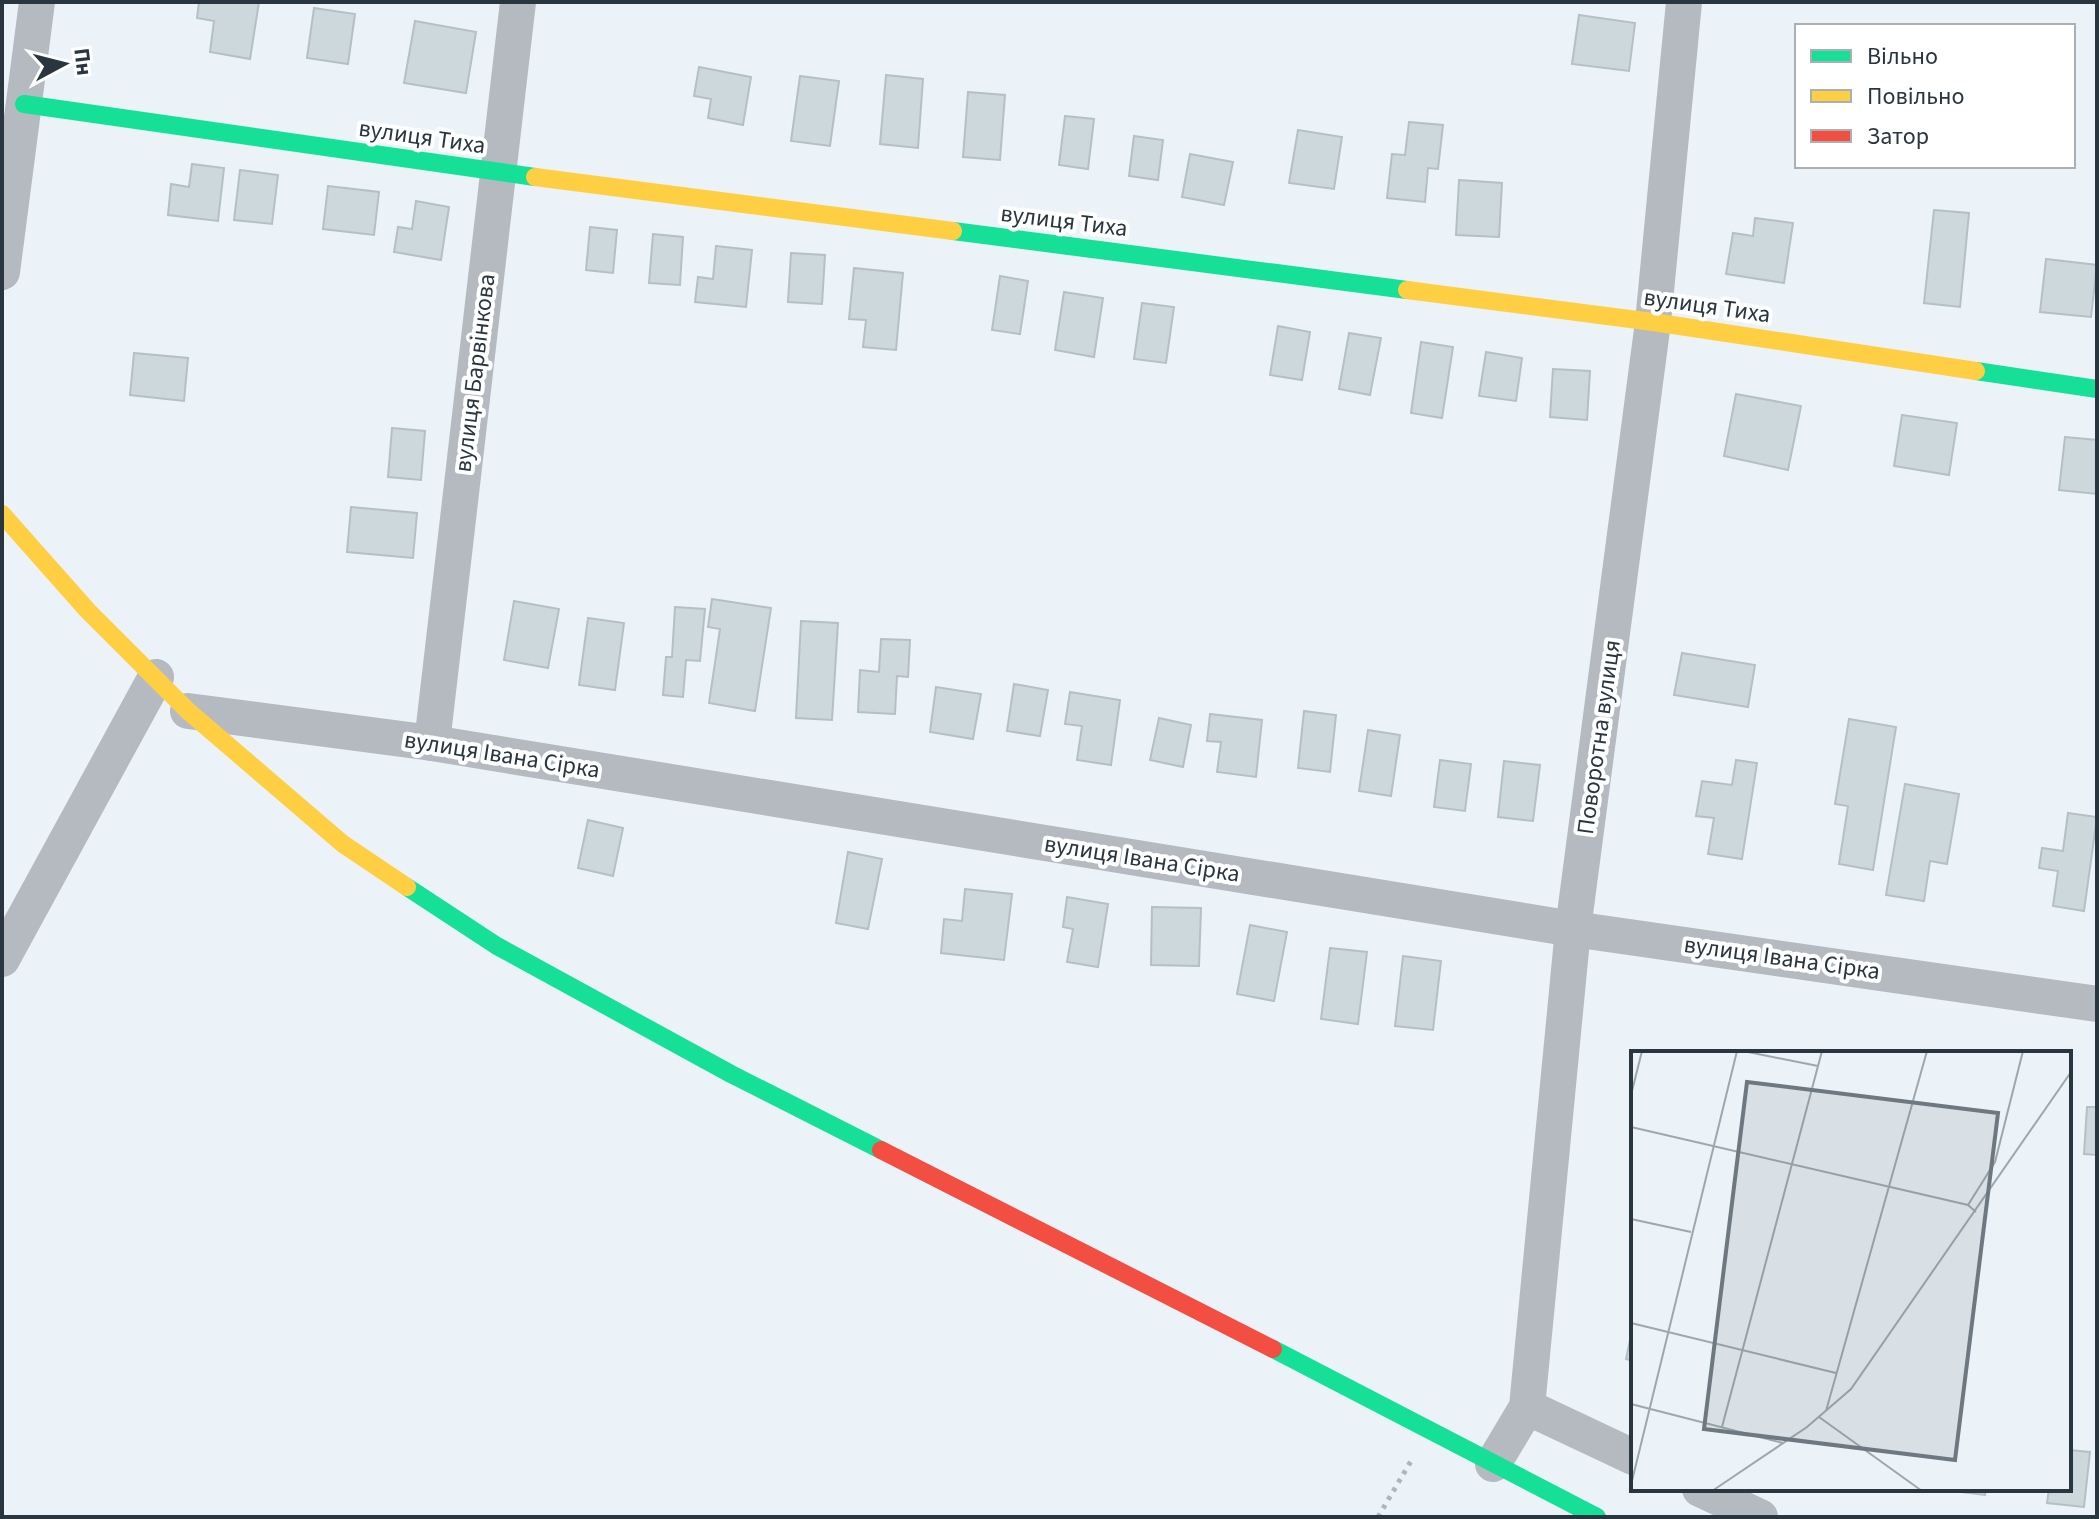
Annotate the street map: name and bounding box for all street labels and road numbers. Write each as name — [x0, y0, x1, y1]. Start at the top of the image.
street label: вулиця Тиха — [356, 111, 488, 163]
street label: вулиця Тиха — [998, 196, 1130, 246]
street label: вулиця Барвінкова — [445, 272, 505, 474]
street label: вулиця Тиха — [1641, 280, 1773, 332]
street label: Поворотна вулиця — [1568, 637, 1630, 837]
street label: вулиця Івана Сірка — [402, 722, 602, 788]
street label: вулиця Івана Сірка — [1042, 826, 1242, 892]
street label: вулиця Івана Сірка — [1682, 927, 1882, 989]

